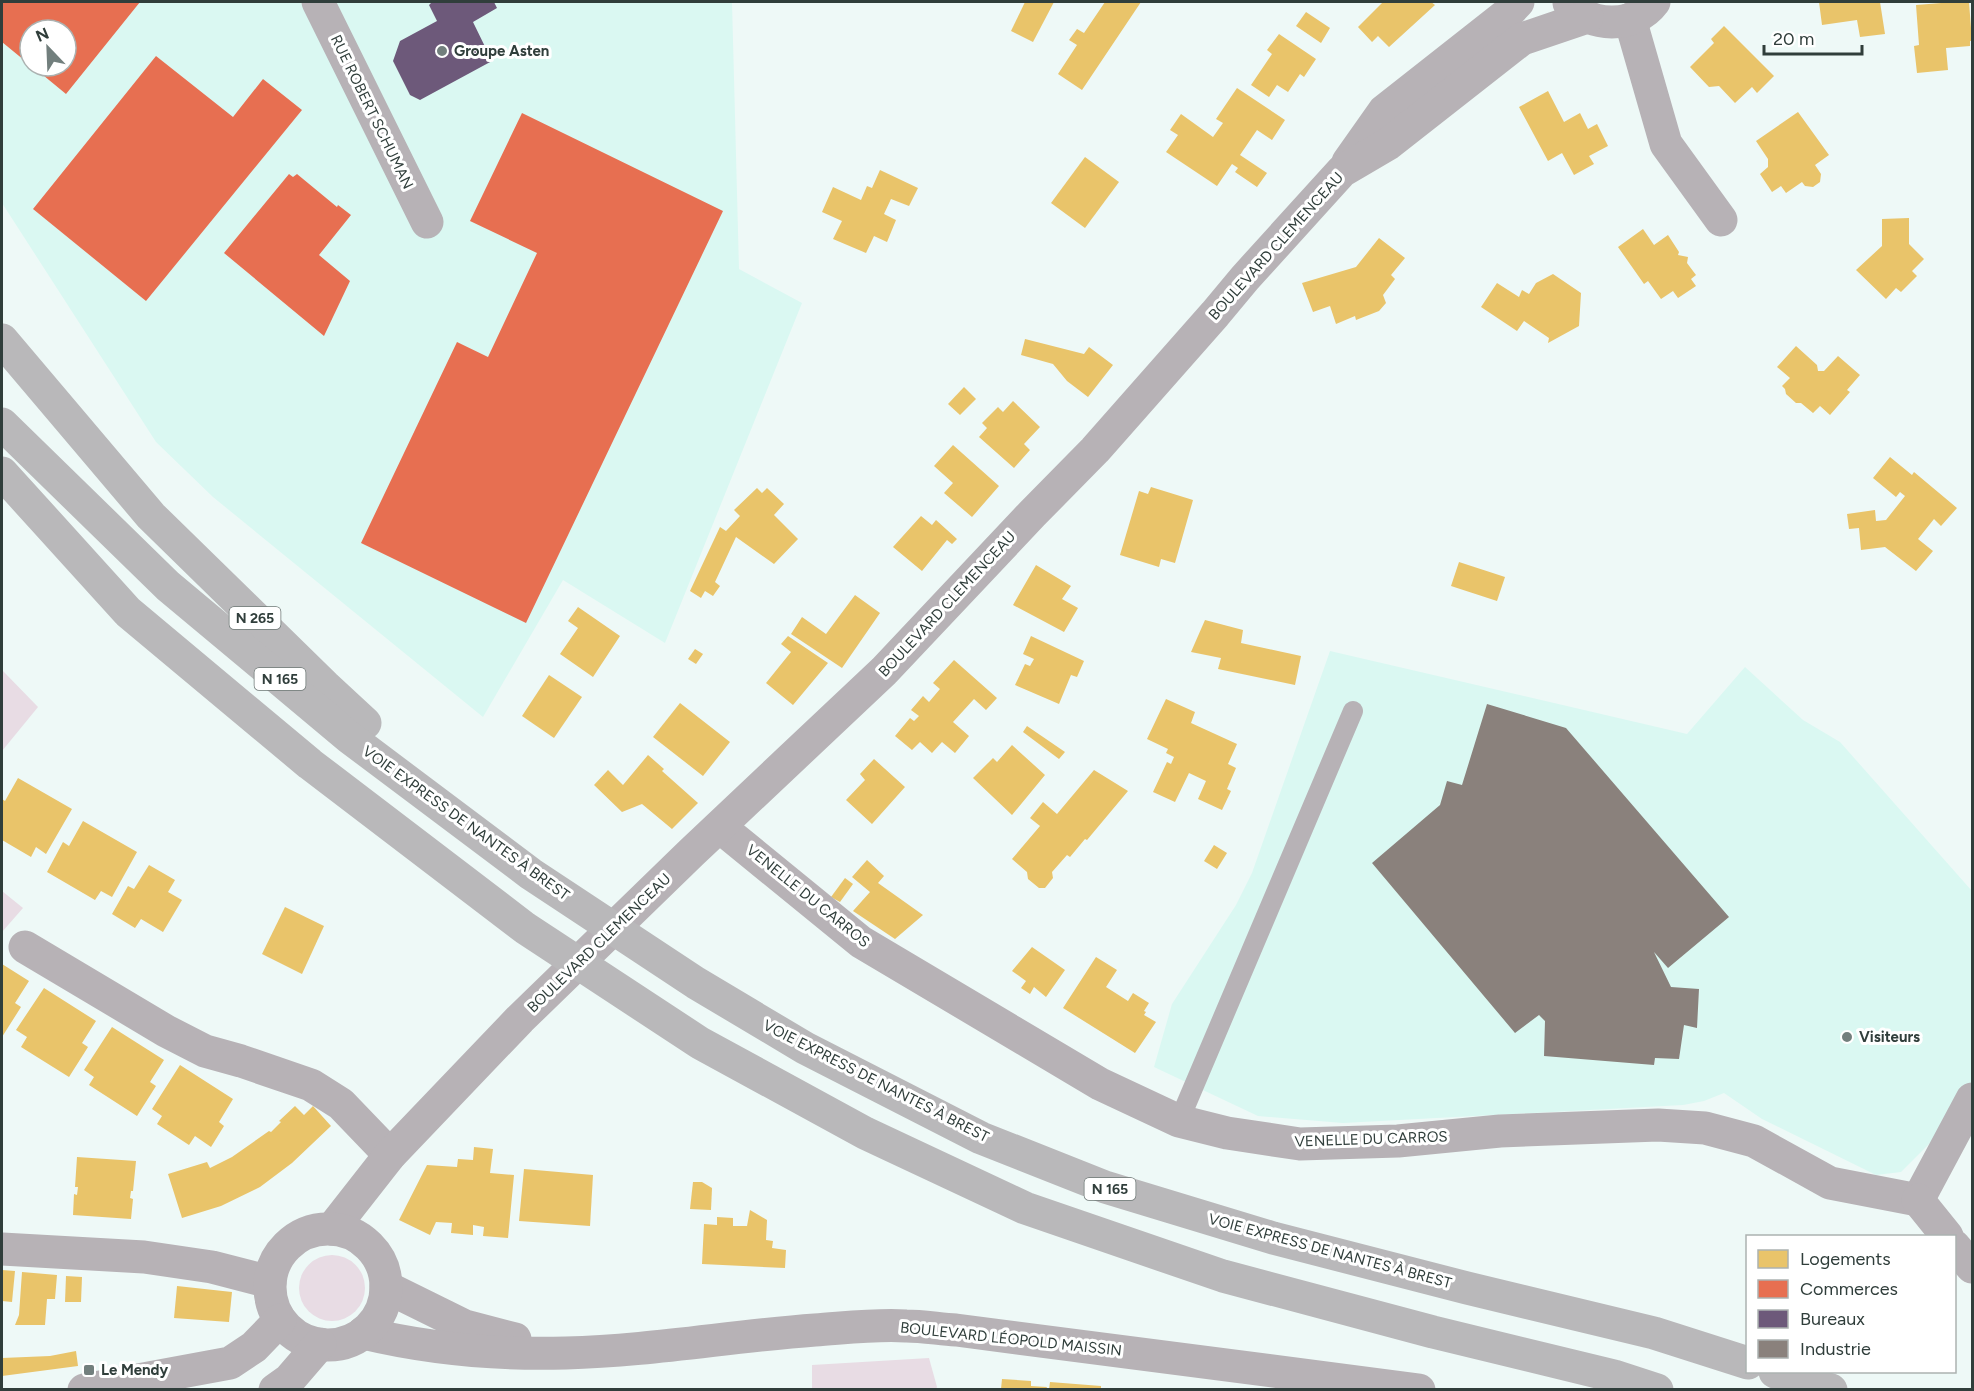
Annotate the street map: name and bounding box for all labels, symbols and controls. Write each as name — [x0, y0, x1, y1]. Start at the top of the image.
north arrow — [18, 18, 78, 78]
scale bar — [1764, 18, 1862, 56]
text: N — [33, 23, 52, 46]
text: 20 m — [1773, 28, 1814, 50]
street label: RUE ROBERT SCHUMAN — [327, 32, 417, 192]
place label: Groupe Asten — [454, 42, 549, 60]
marker: Groupe Asten — [435, 44, 449, 58]
street label: BOULEVARD CLEMENCEAU — [1205, 168, 1347, 324]
street label: BOULEVARD CLEMENCEAU — [875, 527, 1019, 681]
road number: N 265 — [230, 607, 280, 629]
road number: N 165 — [254, 668, 306, 690]
street label: VOIE EXPRESS DE NANTES À BREST — [359, 742, 573, 904]
street label: VENELLE DU CARROS — [743, 841, 873, 951]
street label: BOULEVARD CLEMENCEAU — [523, 870, 675, 1016]
street label: VOIE EXPRESS DE NANTES À BREST — [760, 1016, 993, 1146]
place label: Visiteurs — [1859, 1028, 1920, 1046]
marker: Visiteurs — [1840, 1030, 1854, 1044]
street label: VENELLE DU CARROS — [1294, 1127, 1448, 1151]
road number: N 165 — [1084, 1178, 1136, 1200]
street label: VOIE EXPRESS DE NANTES À BREST — [1206, 1210, 1454, 1292]
legend — [1746, 1235, 1956, 1373]
text: Logements — [1800, 1248, 1891, 1270]
text: Commerces — [1800, 1278, 1898, 1300]
text: Bureaux — [1800, 1308, 1865, 1330]
street label: BOULEVARD LÉOPOLD MAISSIN — [899, 1318, 1123, 1360]
text: Industrie — [1800, 1338, 1871, 1360]
place label: Le Mendy — [101, 1361, 169, 1379]
marker: Le Mendy — [82, 1363, 96, 1377]

